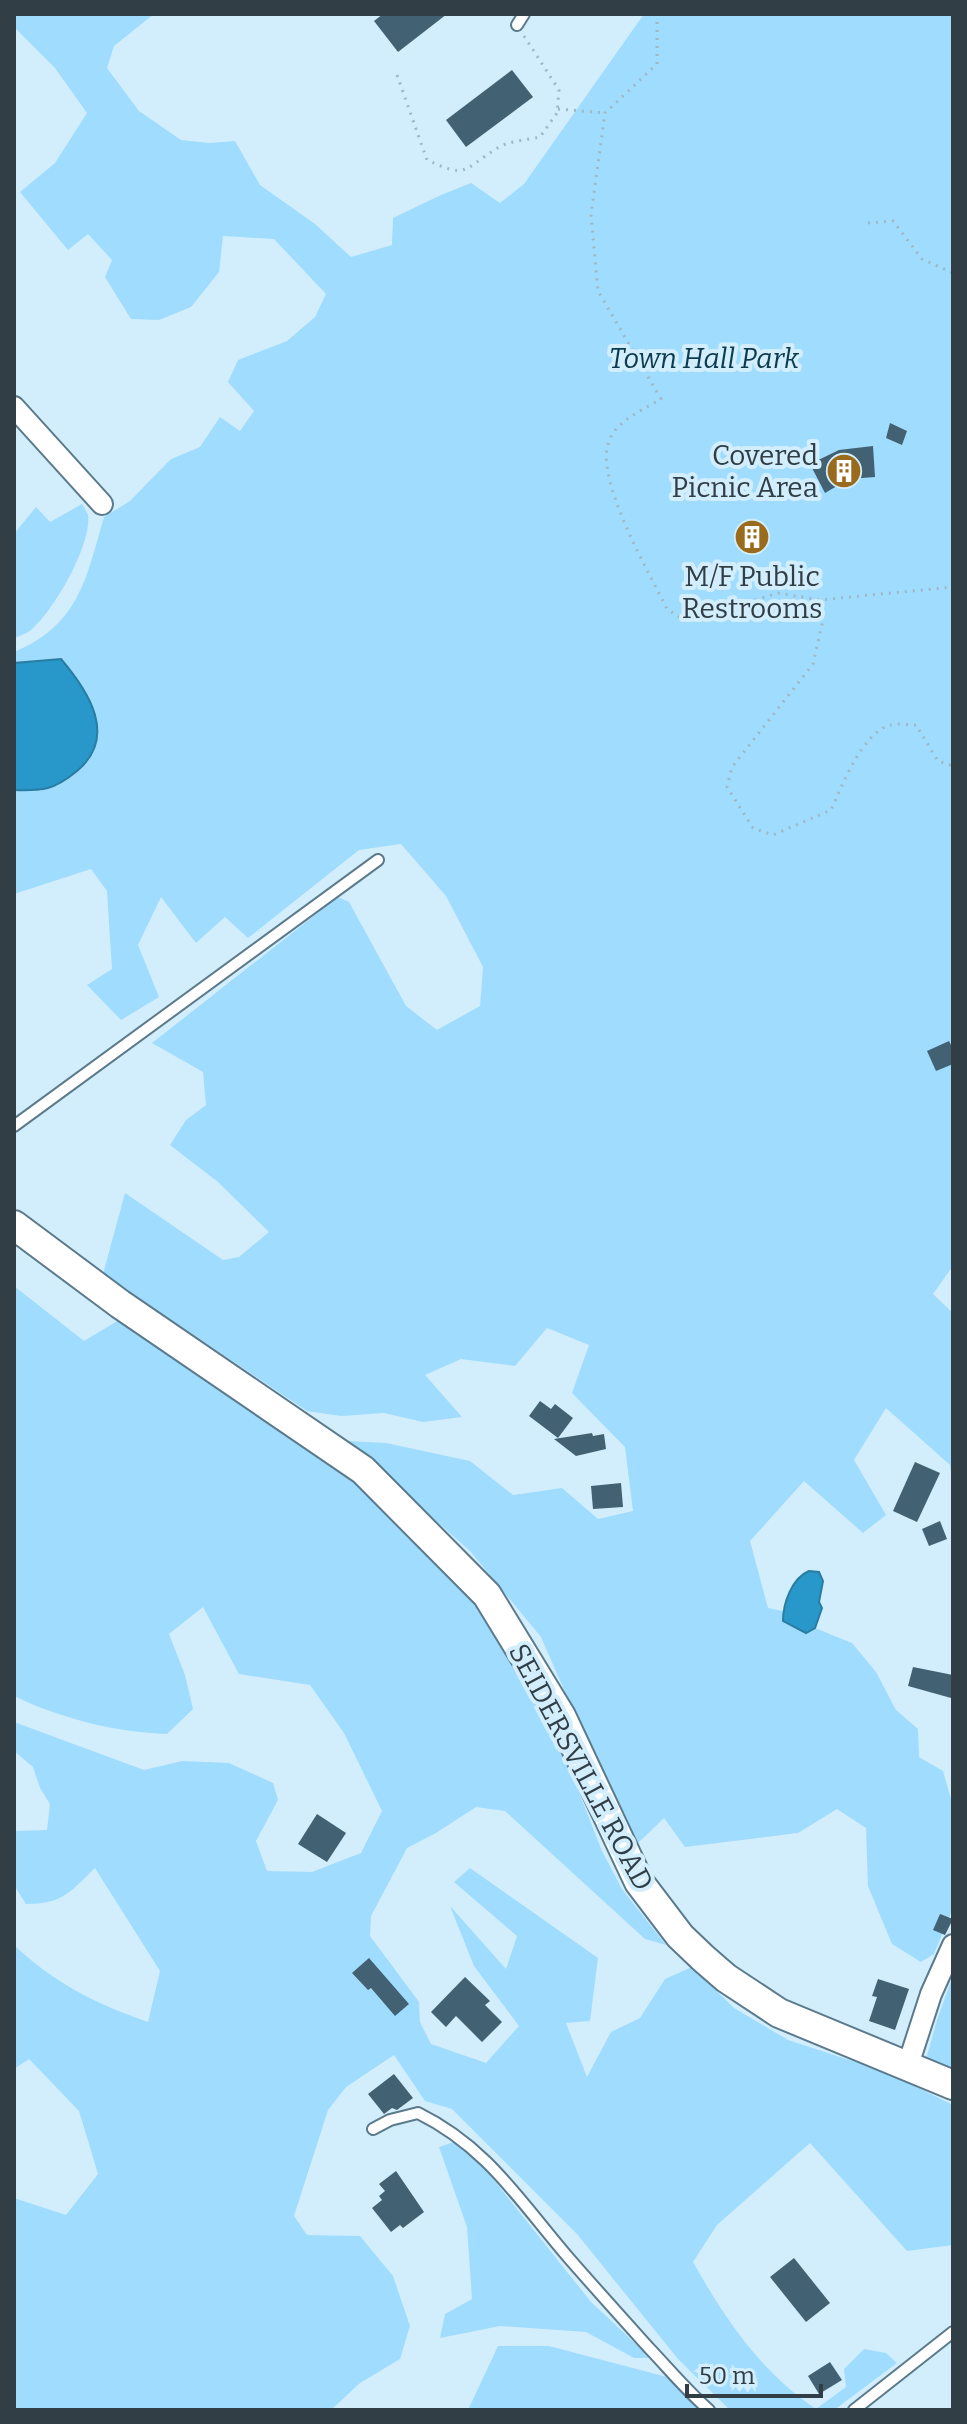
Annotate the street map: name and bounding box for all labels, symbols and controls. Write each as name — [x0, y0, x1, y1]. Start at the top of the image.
park label: Town Hall Park — [609, 342, 800, 375]
place label: Covered Picnic Area — [672, 439, 818, 504]
building icon: Covered Picnic Area — [825, 452, 863, 490]
building icon: M/F Public Restrooms — [733, 518, 771, 556]
place label: M/F Public Restrooms — [682, 560, 822, 625]
street label: SEIDERSVILLE ROAD — [502, 1638, 660, 1896]
scale bar — [687, 2348, 821, 2398]
text: 50 m — [699, 2362, 755, 2390]

